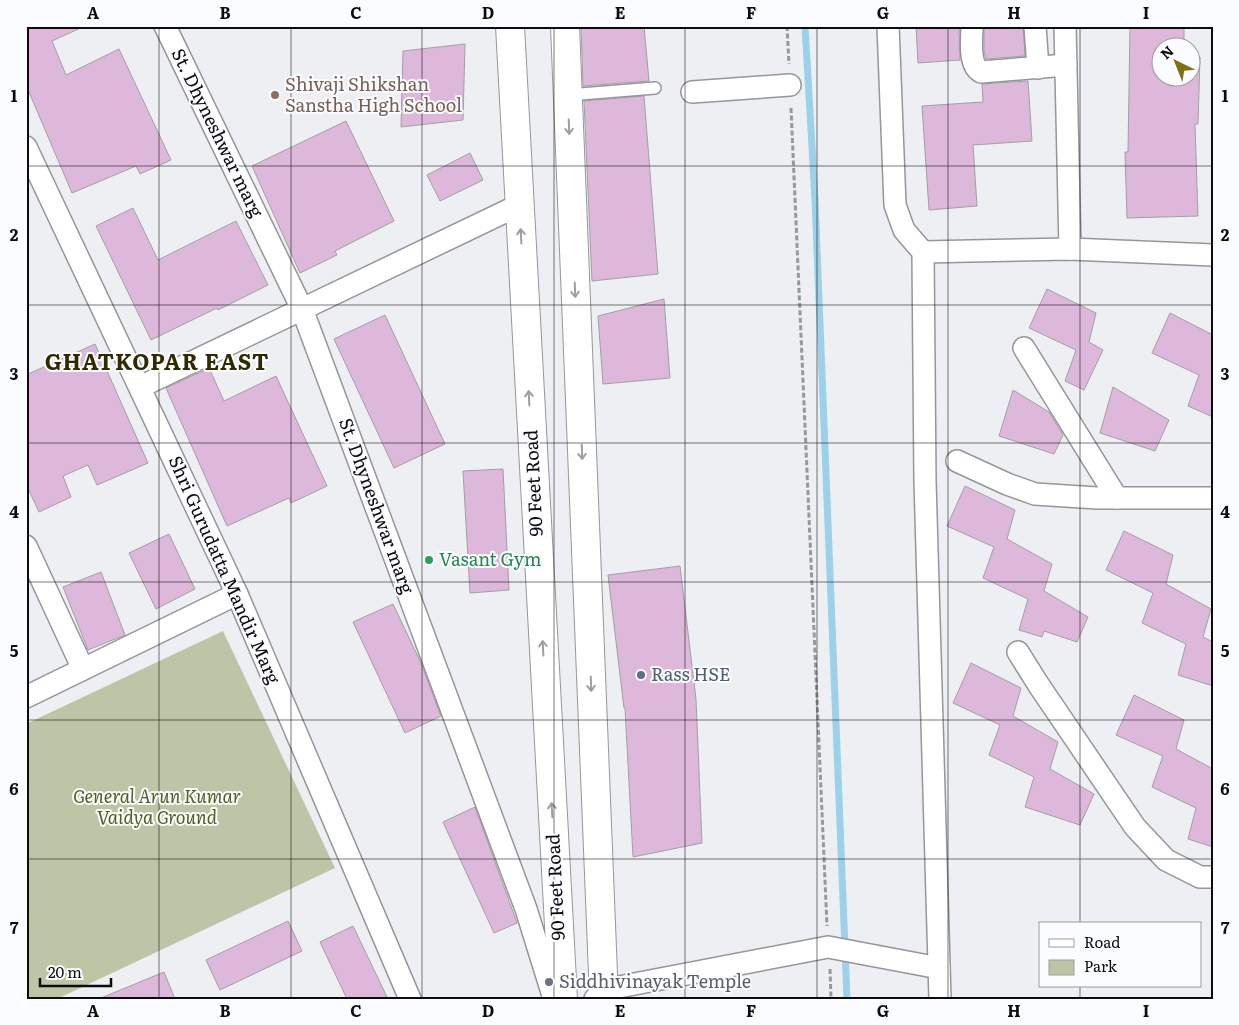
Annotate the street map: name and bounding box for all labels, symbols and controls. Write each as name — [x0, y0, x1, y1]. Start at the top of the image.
text: A — [87, 0, 99, 24]
text: B — [219, 0, 231, 24]
text: C — [350, 0, 362, 24]
text: D — [482, 0, 494, 24]
text: E — [615, 0, 626, 24]
text: F — [746, 0, 756, 24]
text: G — [877, 0, 889, 24]
text: H — [1007, 0, 1021, 24]
text: I — [1143, 0, 1149, 24]
north arrow — [1152, 38, 1202, 88]
text: N — [1155, 40, 1178, 63]
street label: St. Dhyneshwar marg — [166, 43, 272, 222]
place label: Shivaji Shikshan Sanstha High School — [285, 70, 462, 118]
text: 1 — [11, 83, 18, 107]
text: 1 — [1222, 83, 1229, 107]
marker: Shivaji Shikshan Sanstha High School — [269, 89, 281, 101]
one-way arrow — [564, 119, 573, 135]
text: 2 — [10, 222, 19, 246]
text: 2 — [1221, 222, 1230, 246]
one-way arrow — [516, 228, 525, 244]
one-way arrow — [571, 282, 580, 298]
district label: GHATKOPAR EAST — [45, 344, 269, 377]
text: 3 — [10, 361, 19, 385]
text: 3 — [1221, 361, 1230, 385]
one-way arrow — [525, 391, 534, 407]
street label: St. Dhyneshwar marg — [333, 414, 422, 598]
street label: 90 Feet Road — [516, 429, 549, 537]
one-way arrow — [577, 444, 586, 460]
street label: Shri Gurudatta Mandir Marg — [163, 451, 288, 689]
text: 4 — [9, 499, 19, 523]
text: 4 — [1220, 499, 1230, 523]
place label: Vasant Gym — [439, 545, 542, 572]
marker: Vasant Gym — [423, 554, 435, 566]
text: 5 — [10, 638, 19, 662]
text: 5 — [1221, 638, 1230, 662]
one-way arrow — [539, 640, 548, 656]
place label: Rass HSE — [651, 660, 731, 687]
marker: Rass HSE — [635, 669, 647, 681]
one-way arrow — [586, 676, 596, 692]
text: 6 — [9, 776, 19, 800]
text: 6 — [1220, 776, 1230, 800]
park label: General Arun Kumar Vaidya Ground — [73, 782, 241, 830]
one-way arrow — [548, 803, 557, 819]
street label: 90 Feet Road — [538, 833, 571, 941]
text: 7 — [10, 915, 19, 939]
text: 7 — [1221, 915, 1230, 939]
legend — [1039, 922, 1202, 988]
text: Road — [1084, 930, 1120, 953]
text: Park — [1084, 954, 1118, 977]
scale bar — [40, 955, 111, 987]
text: 20 m — [48, 960, 82, 983]
place label: Siddhivinayak Temple — [559, 967, 751, 994]
marker: Siddhivinayak Temple — [543, 976, 555, 988]
text: A — [87, 998, 99, 1022]
text: B — [219, 998, 231, 1022]
text: C — [350, 998, 362, 1022]
text: D — [482, 998, 494, 1022]
text: E — [615, 998, 626, 1022]
text: F — [746, 998, 756, 1022]
text: G — [877, 998, 889, 1022]
text: H — [1007, 998, 1021, 1022]
text: I — [1143, 998, 1149, 1022]

